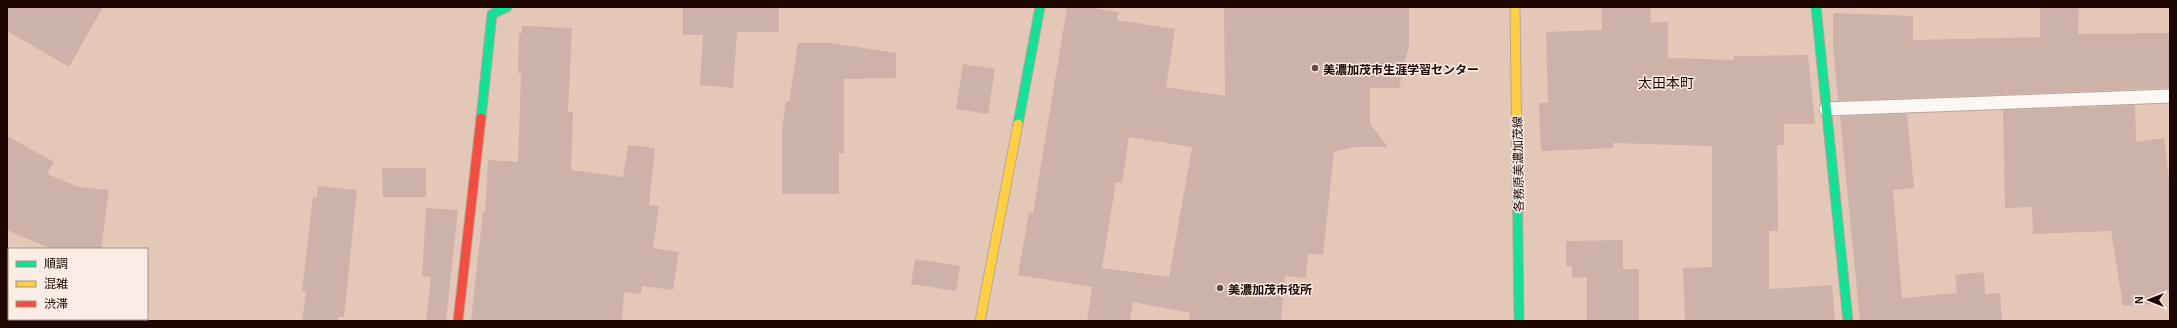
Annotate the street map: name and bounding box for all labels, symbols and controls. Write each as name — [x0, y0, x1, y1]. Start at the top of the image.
place label: 美濃加茂市生涯学習センター — [1323, 60, 1479, 77]
marker: 美濃加茂市生涯学習センター — [1310, 63, 1320, 73]
district label: 太田本町 — [1638, 72, 1694, 92]
street label: 各務原美濃加茂線 — [1508, 116, 1526, 212]
legend — [8, 248, 148, 320]
text: 順調 — [44, 254, 68, 271]
text: 混雑 — [44, 274, 68, 291]
place label: 美濃加茂市役所 — [1228, 280, 1312, 297]
north arrow — [2129, 280, 2169, 320]
marker: 美濃加茂市役所 — [1215, 283, 1225, 293]
text: 渋滞 — [44, 294, 68, 311]
text: N — [2130, 296, 2146, 304]

